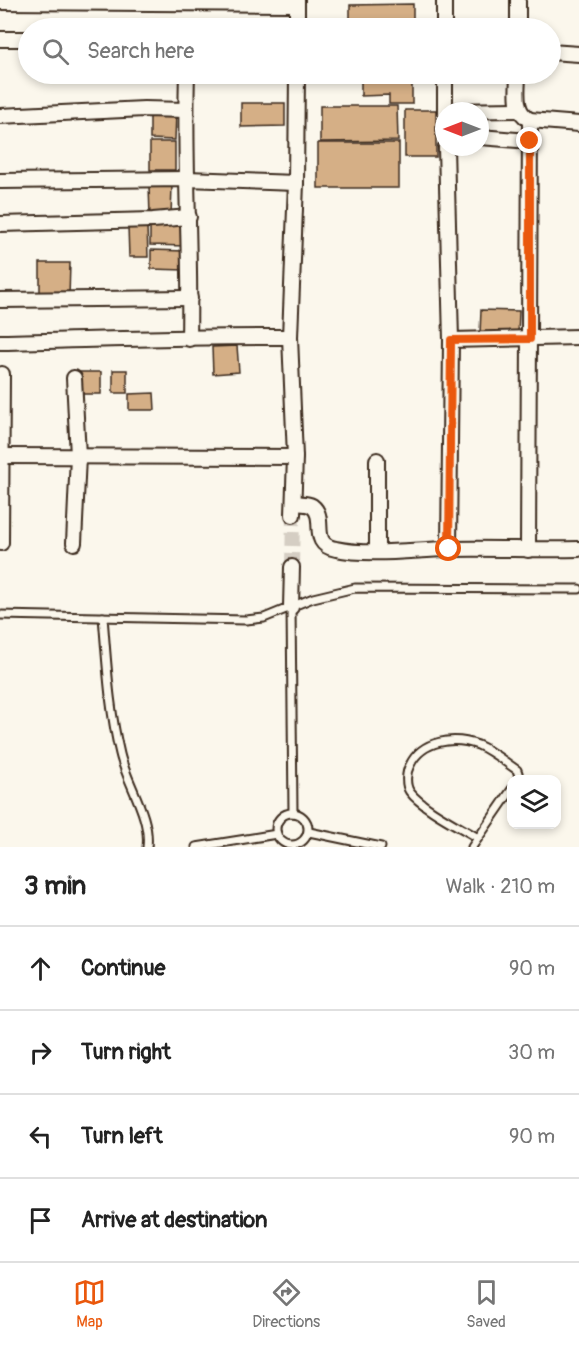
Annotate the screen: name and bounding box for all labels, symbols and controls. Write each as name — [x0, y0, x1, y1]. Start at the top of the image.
search box — [18, 18, 561, 84]
icon: search — [39, 35, 72, 68]
text: Search here — [87, 37, 194, 65]
north arrow — [435, 102, 489, 156]
route end — [516, 127, 542, 153]
route start — [435, 535, 461, 561]
map controls — [507, 775, 561, 829]
button: layers — [507, 775, 561, 829]
text: 3 min — [24, 870, 86, 902]
text: Walk · 210 m — [446, 874, 555, 899]
icon: ahead — [24, 952, 57, 985]
text: Continue — [81, 954, 165, 982]
text: 90 m — [509, 956, 555, 981]
icon: right — [24, 1036, 57, 1069]
text: Turn right — [81, 1038, 171, 1066]
text: 30 m — [508, 1040, 555, 1065]
icon: left — [24, 1120, 57, 1153]
text: Turn left — [81, 1122, 163, 1150]
text: 90 m — [509, 1124, 555, 1149]
icon: arrive — [24, 1204, 57, 1237]
text: Arrive at destination — [81, 1206, 267, 1234]
tab: Map — [73, 1276, 106, 1332]
tab: Directions — [252, 1276, 320, 1332]
tab: Saved — [466, 1276, 506, 1332]

